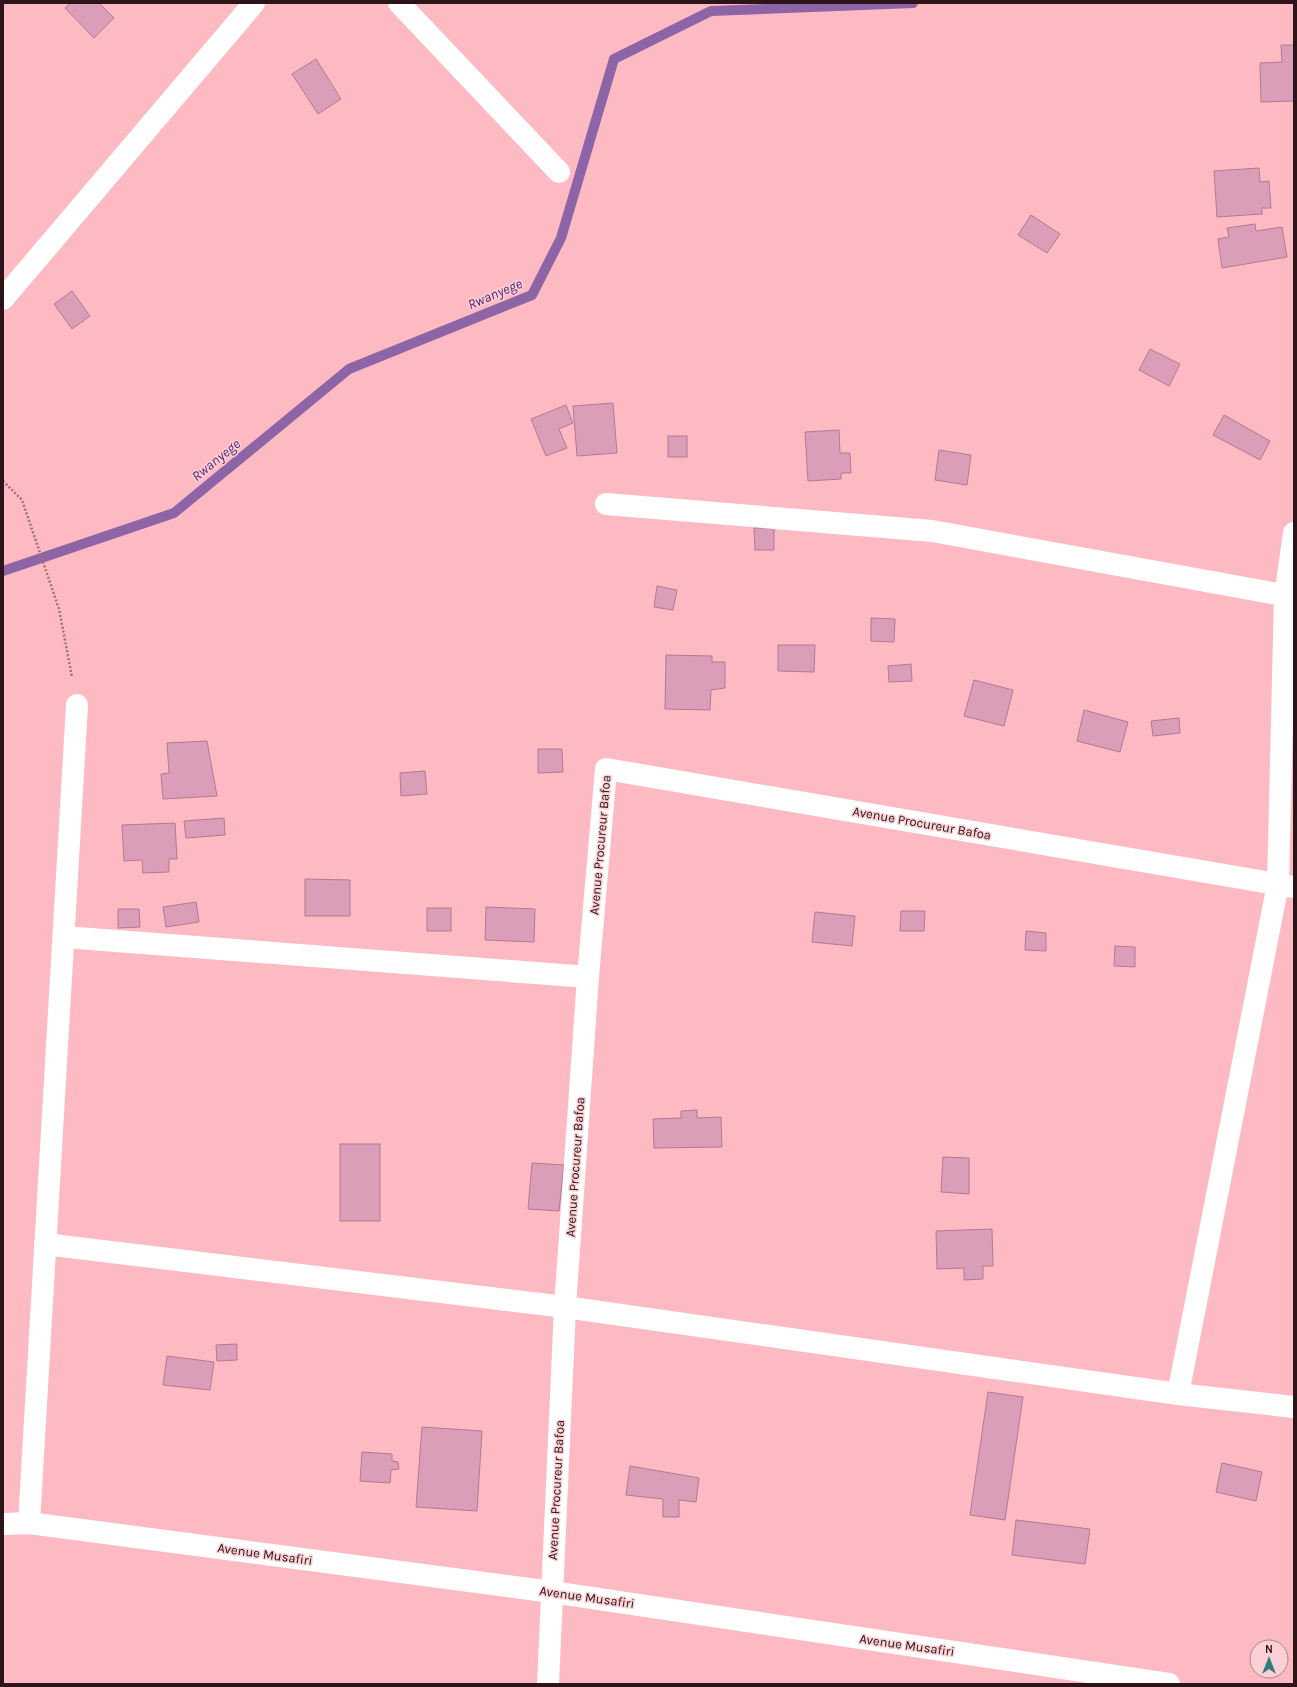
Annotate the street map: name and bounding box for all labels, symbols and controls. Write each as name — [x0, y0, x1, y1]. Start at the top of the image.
water label: Rwanyege — [465, 275, 525, 313]
water label: Rwanyege — [188, 435, 244, 485]
street label: Avenue Procureur Bafoa — [586, 774, 614, 916]
street label: Avenue Procureur Bafoa — [852, 803, 992, 843]
street label: Avenue Procureur Bafoa — [563, 1096, 587, 1238]
street label: Avenue Procureur Bafoa — [545, 1419, 567, 1561]
street label: Avenue Musafiri — [217, 1540, 313, 1568]
street label: Avenue Musafiri — [539, 1583, 635, 1611]
street label: Avenue Musafiri — [859, 1631, 955, 1659]
north arrow — [1249, 1639, 1289, 1679]
text: N — [1265, 1643, 1273, 1656]

